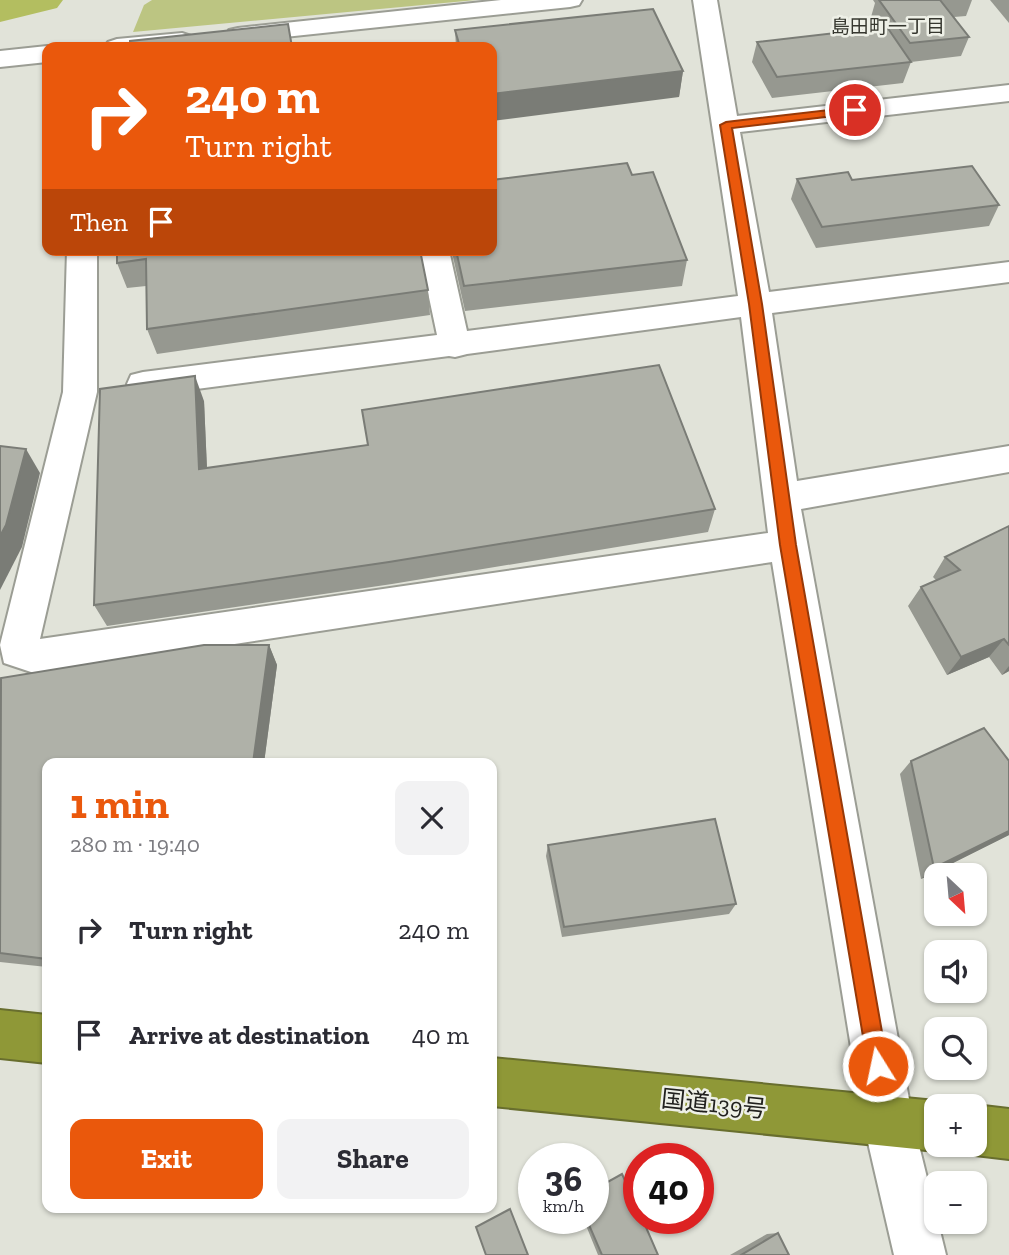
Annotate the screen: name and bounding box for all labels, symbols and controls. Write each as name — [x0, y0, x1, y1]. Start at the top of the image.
district label: 島田町一丁目 — [831, 15, 945, 38]
text: 240 m — [185, 67, 320, 126]
icon: right — [70, 70, 161, 161]
pin — [825, 80, 885, 140]
icon: arrive — [836, 91, 874, 129]
text: Turn right — [185, 127, 332, 165]
icon: arrive — [142, 203, 180, 241]
text: Then — [70, 206, 128, 238]
text: 1 min — [70, 778, 169, 829]
button: close — [395, 781, 469, 855]
text: 280 m · 19:40 — [70, 830, 200, 858]
north arrow — [924, 863, 987, 926]
map controls — [924, 863, 987, 1234]
icon: right — [70, 911, 108, 949]
text: Turn right — [129, 914, 252, 946]
text: 240 m — [398, 914, 469, 946]
button: sound — [924, 940, 987, 1003]
icon: arrive — [70, 1016, 108, 1054]
button: search — [924, 1017, 987, 1080]
text: Arrive at destination — [129, 1019, 369, 1051]
text: 40 m — [412, 1019, 469, 1051]
position arrow — [841, 1029, 915, 1103]
street label: 国道139号 — [660, 1084, 768, 1123]
button: + — [924, 1094, 987, 1157]
button: Exit — [70, 1119, 263, 1199]
button: Share — [277, 1119, 469, 1199]
speed limit sign: 40 — [623, 1143, 714, 1234]
text: 36 — [545, 1158, 582, 1200]
button: − — [924, 1171, 987, 1234]
text: km/h — [543, 1195, 584, 1217]

